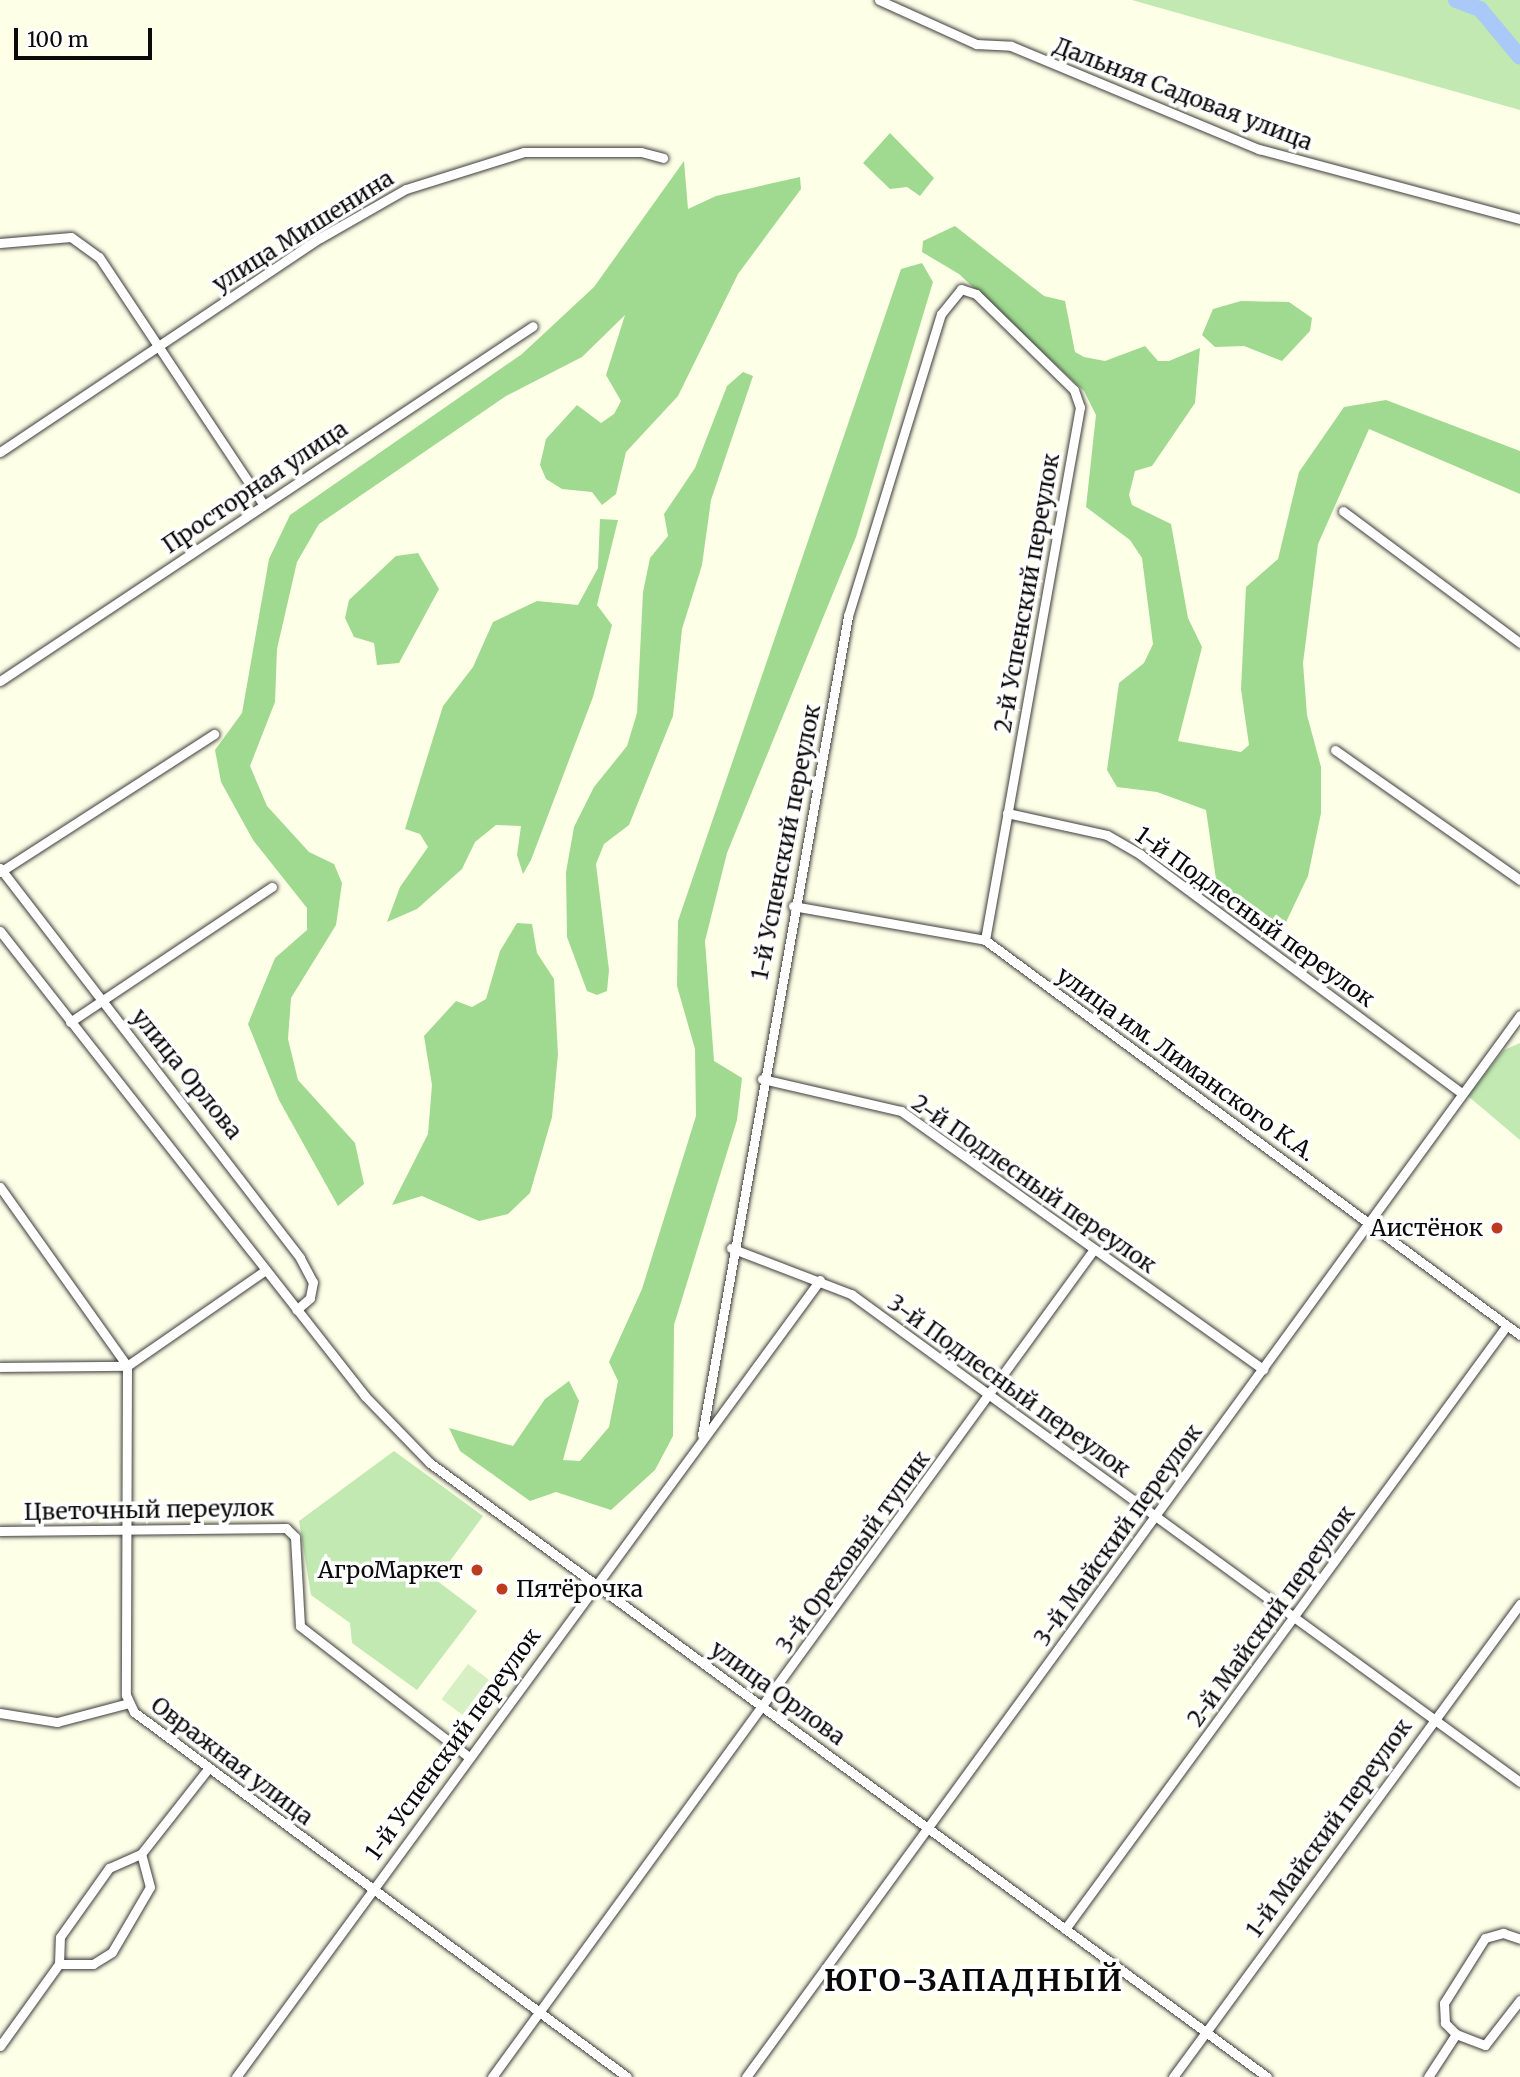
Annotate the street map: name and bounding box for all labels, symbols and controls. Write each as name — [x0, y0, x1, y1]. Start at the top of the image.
scale bar — [18, 14, 156, 58]
text: 100 m — [27, 26, 89, 53]
street label: Дальняя Садовая улица — [1050, 32, 1316, 156]
street label: улица Мишенина — [207, 164, 399, 298]
street label: Просторная улица — [157, 415, 353, 559]
street label: 2-й Успенский переулок — [989, 451, 1065, 735]
street label: 1-й Успенский переулок — [746, 702, 826, 982]
street label: 1-й Подлесный переулок — [1130, 821, 1380, 1013]
street label: улица им. Лиманского К.А. — [1051, 961, 1321, 1167]
street label: улица Орлова — [126, 1003, 248, 1145]
street label: 2-й Подлесный переулок — [906, 1089, 1162, 1279]
place label: Аистёнок — [1370, 1214, 1483, 1242]
marker: Аистёнок — [1489, 1220, 1505, 1236]
street label: 3-й Подлесный переулок — [882, 1289, 1136, 1483]
street label: 3-й Майский переулок — [1028, 1419, 1208, 1651]
street label: 3-й Ореховый тупик — [770, 1446, 936, 1658]
street label: Цветочный переулок — [24, 1494, 274, 1526]
street label: 2-й Майский переулок — [1181, 1500, 1361, 1732]
place label: АгроМаркет — [318, 1556, 463, 1584]
marker: АгроМаркет — [469, 1562, 485, 1578]
place label: Пятёрочка — [516, 1575, 643, 1603]
marker: Пятёрочка — [494, 1581, 510, 1597]
street label: 1-й Успенский переулок — [360, 1623, 546, 1865]
street label: улица Орлова — [705, 1635, 851, 1751]
street label: Овражная улица — [146, 1691, 318, 1831]
street label: 1-й Майский переулок — [1240, 1713, 1418, 1943]
district label: ЮГО-ЗАПАДНЫЙ — [825, 1962, 1123, 1998]

